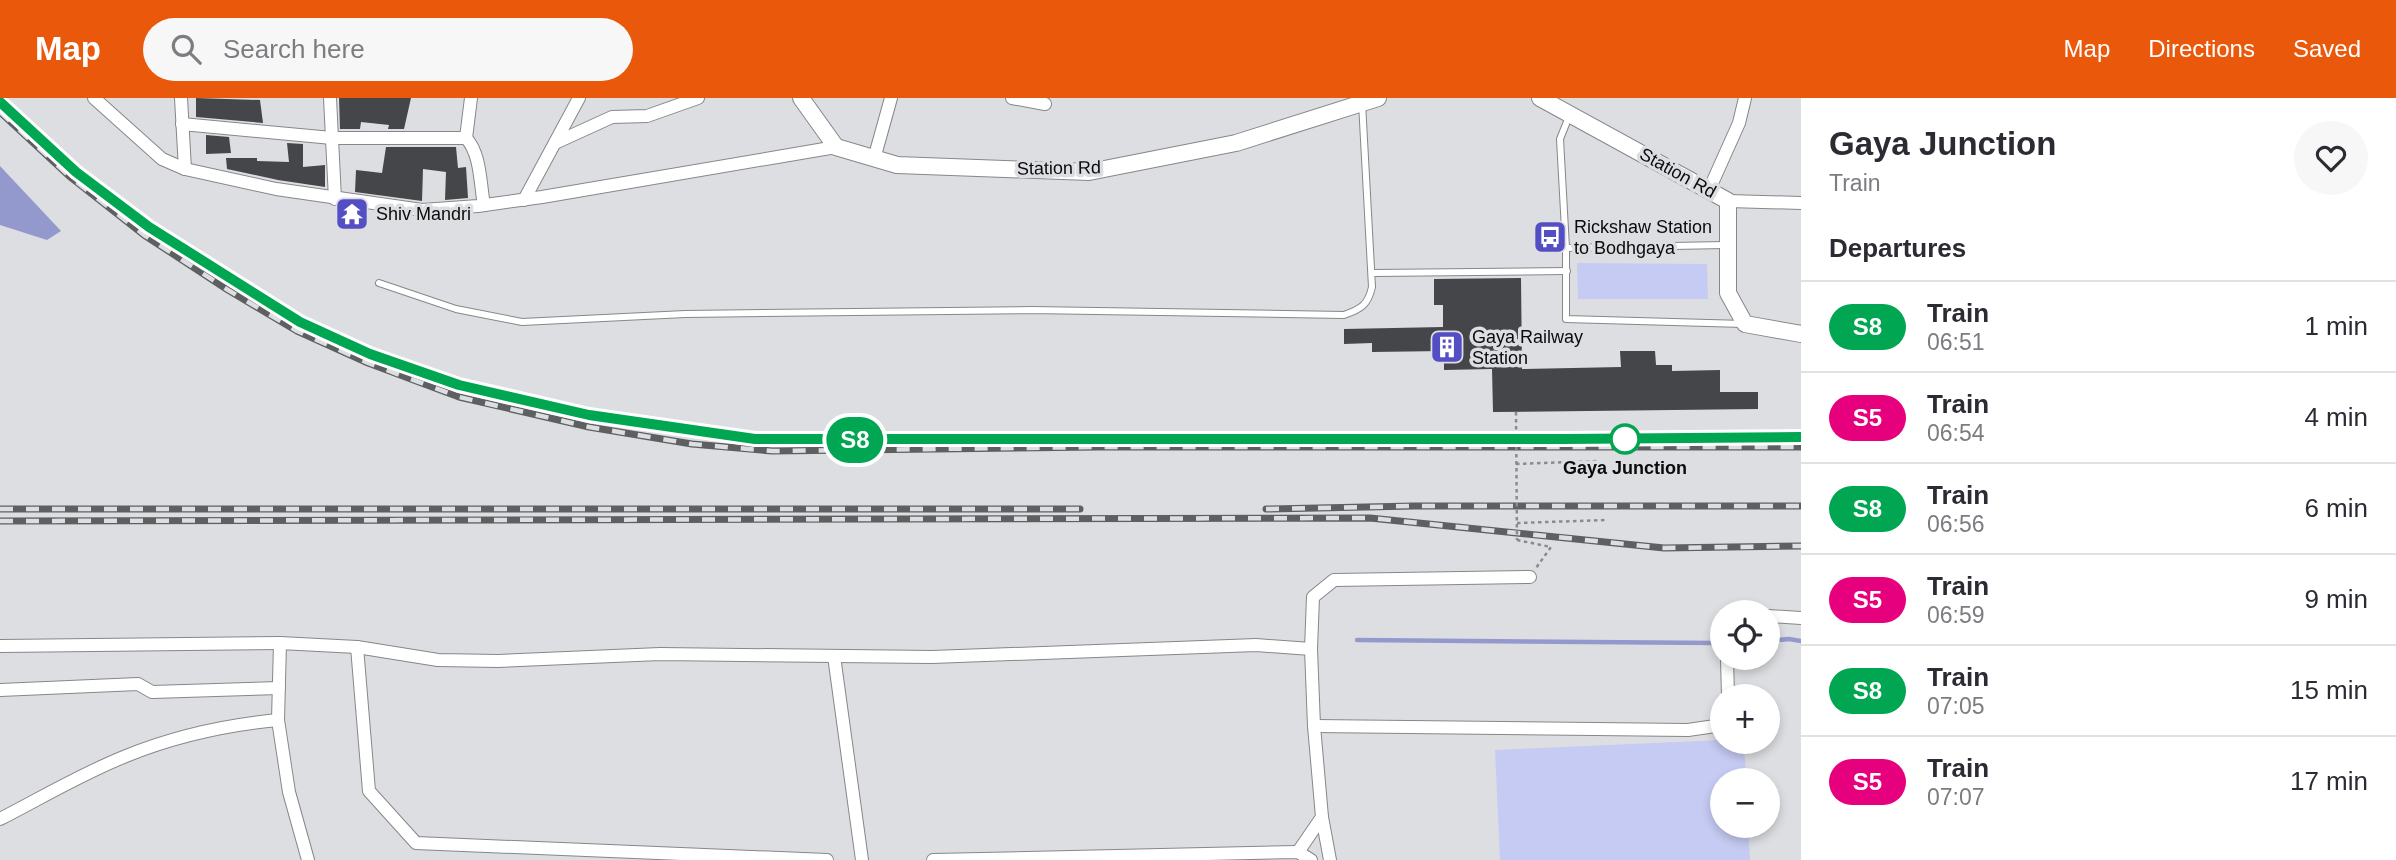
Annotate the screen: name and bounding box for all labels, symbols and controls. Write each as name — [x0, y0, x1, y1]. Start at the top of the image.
search box — [143, 18, 633, 81]
text: Map — [35, 30, 101, 67]
icon: search — [167, 30, 205, 68]
text: Search here — [223, 34, 365, 64]
text: Map — [2064, 35, 2110, 62]
text: Directions — [2148, 35, 2255, 62]
text: Saved — [2293, 35, 2361, 62]
button: heart — [2294, 121, 2368, 195]
text: Gaya Junction — [1829, 125, 2056, 162]
street label: Station Rd — [1636, 144, 1720, 202]
street label: Station Rd — [1017, 157, 1101, 179]
text: Train — [1829, 170, 1881, 196]
temple icon: Shiv Mandri — [333, 195, 371, 233]
place label: Shiv Mandri — [376, 204, 471, 224]
place label: Rickshaw Station to Bodhgaya — [1574, 217, 1712, 258]
bus stop icon: Rickshaw Station to Bodhgaya — [1531, 218, 1569, 256]
text: Departures — [1829, 233, 1966, 263]
text: Train — [1927, 298, 1989, 328]
text: 1 min — [2304, 311, 2368, 341]
text: S8 — [1853, 313, 1882, 340]
place label: Gaya Railway Station — [1472, 327, 1583, 368]
building icon: Gaya Railway Station — [1428, 328, 1466, 366]
text: 06:51 — [1927, 329, 1985, 355]
text: Train — [1927, 389, 1989, 419]
text: 4 min — [2304, 402, 2368, 432]
text: S5 — [1853, 404, 1882, 431]
line badge: S8 — [824, 417, 886, 463]
text: 06:54 — [1927, 420, 1985, 446]
marker: Gaya Junction — [1610, 424, 1640, 454]
text: S8 — [840, 426, 870, 453]
place label: Gaya Junction — [1563, 458, 1687, 478]
text: Train — [1927, 480, 1989, 510]
text: 6 min — [2304, 493, 2368, 523]
text: S8 — [1853, 495, 1882, 522]
text: 06:56 — [1927, 511, 1985, 537]
text: Train — [1927, 571, 1989, 601]
text: 9 min — [2304, 584, 2368, 614]
text: S5 — [1853, 586, 1882, 613]
map controls — [1710, 600, 1780, 838]
button: locate — [1710, 600, 1780, 670]
text: 06:59 — [1927, 602, 1985, 628]
text: Train — [1927, 662, 1989, 692]
text: 15 min — [2290, 675, 2368, 705]
text: S8 — [1853, 677, 1882, 704]
button: + — [1710, 684, 1780, 754]
text: 07:05 — [1927, 693, 1985, 719]
text: Train — [1927, 753, 1989, 783]
text: 17 min — [2290, 766, 2368, 796]
button: − — [1710, 768, 1780, 838]
text: S5 — [1853, 768, 1882, 795]
text: 07:07 — [1927, 784, 1985, 810]

